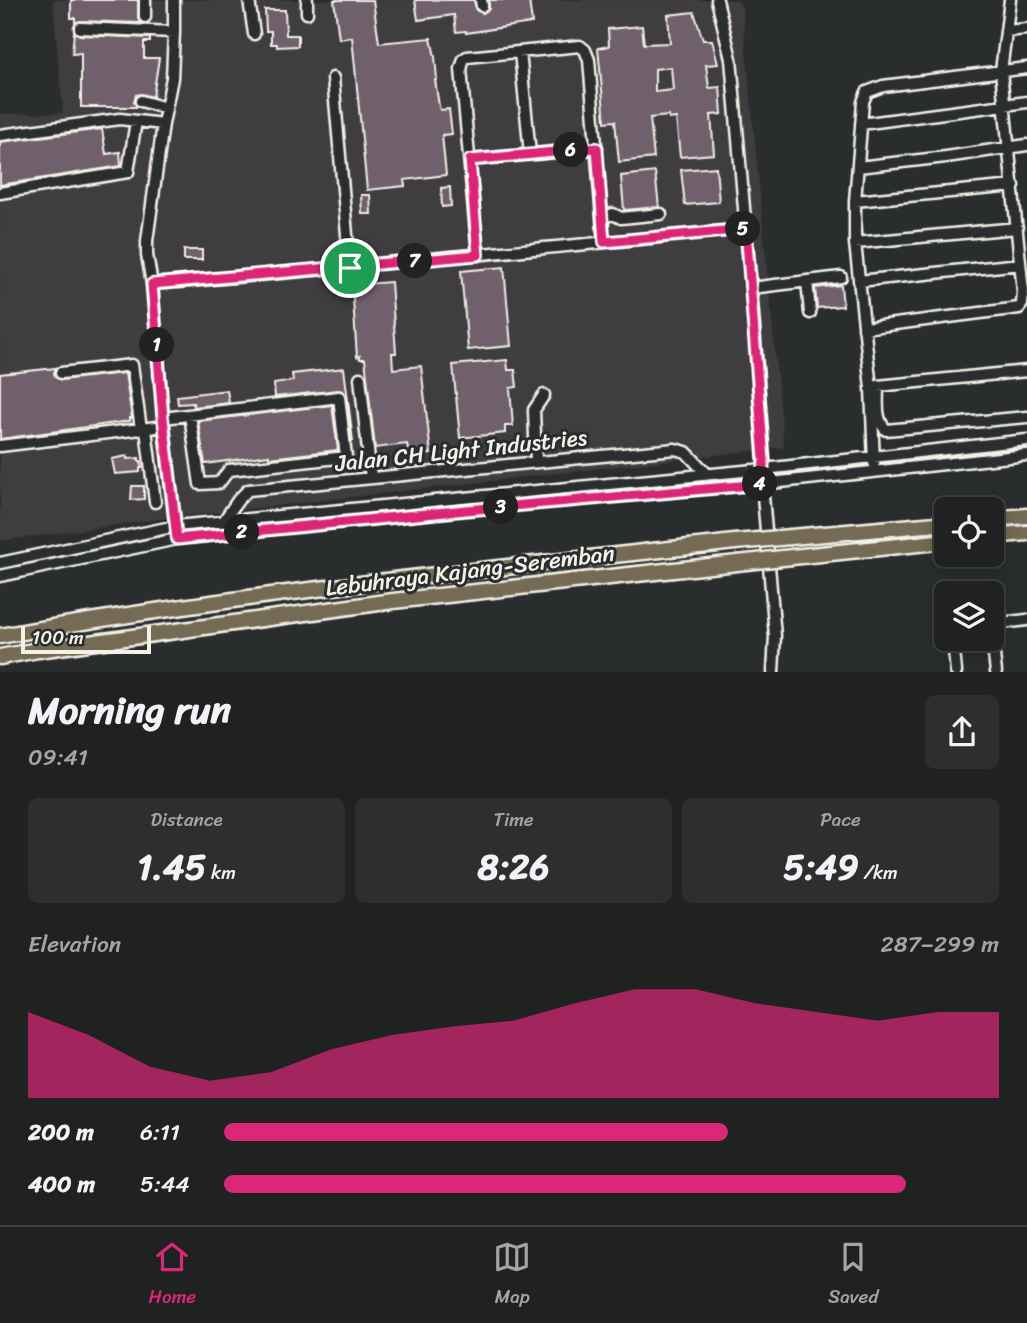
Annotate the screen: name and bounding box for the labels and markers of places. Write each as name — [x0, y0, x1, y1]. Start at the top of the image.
pin: 6 — [554, 132, 588, 168]
pin: 5 — [726, 212, 760, 246]
pin — [320, 238, 380, 298]
pin: 7 — [398, 244, 432, 278]
pin: 1 — [140, 328, 174, 362]
pin: 4 — [742, 466, 778, 502]
pin: 3 — [484, 490, 518, 524]
pin: 2 — [224, 514, 260, 550]

